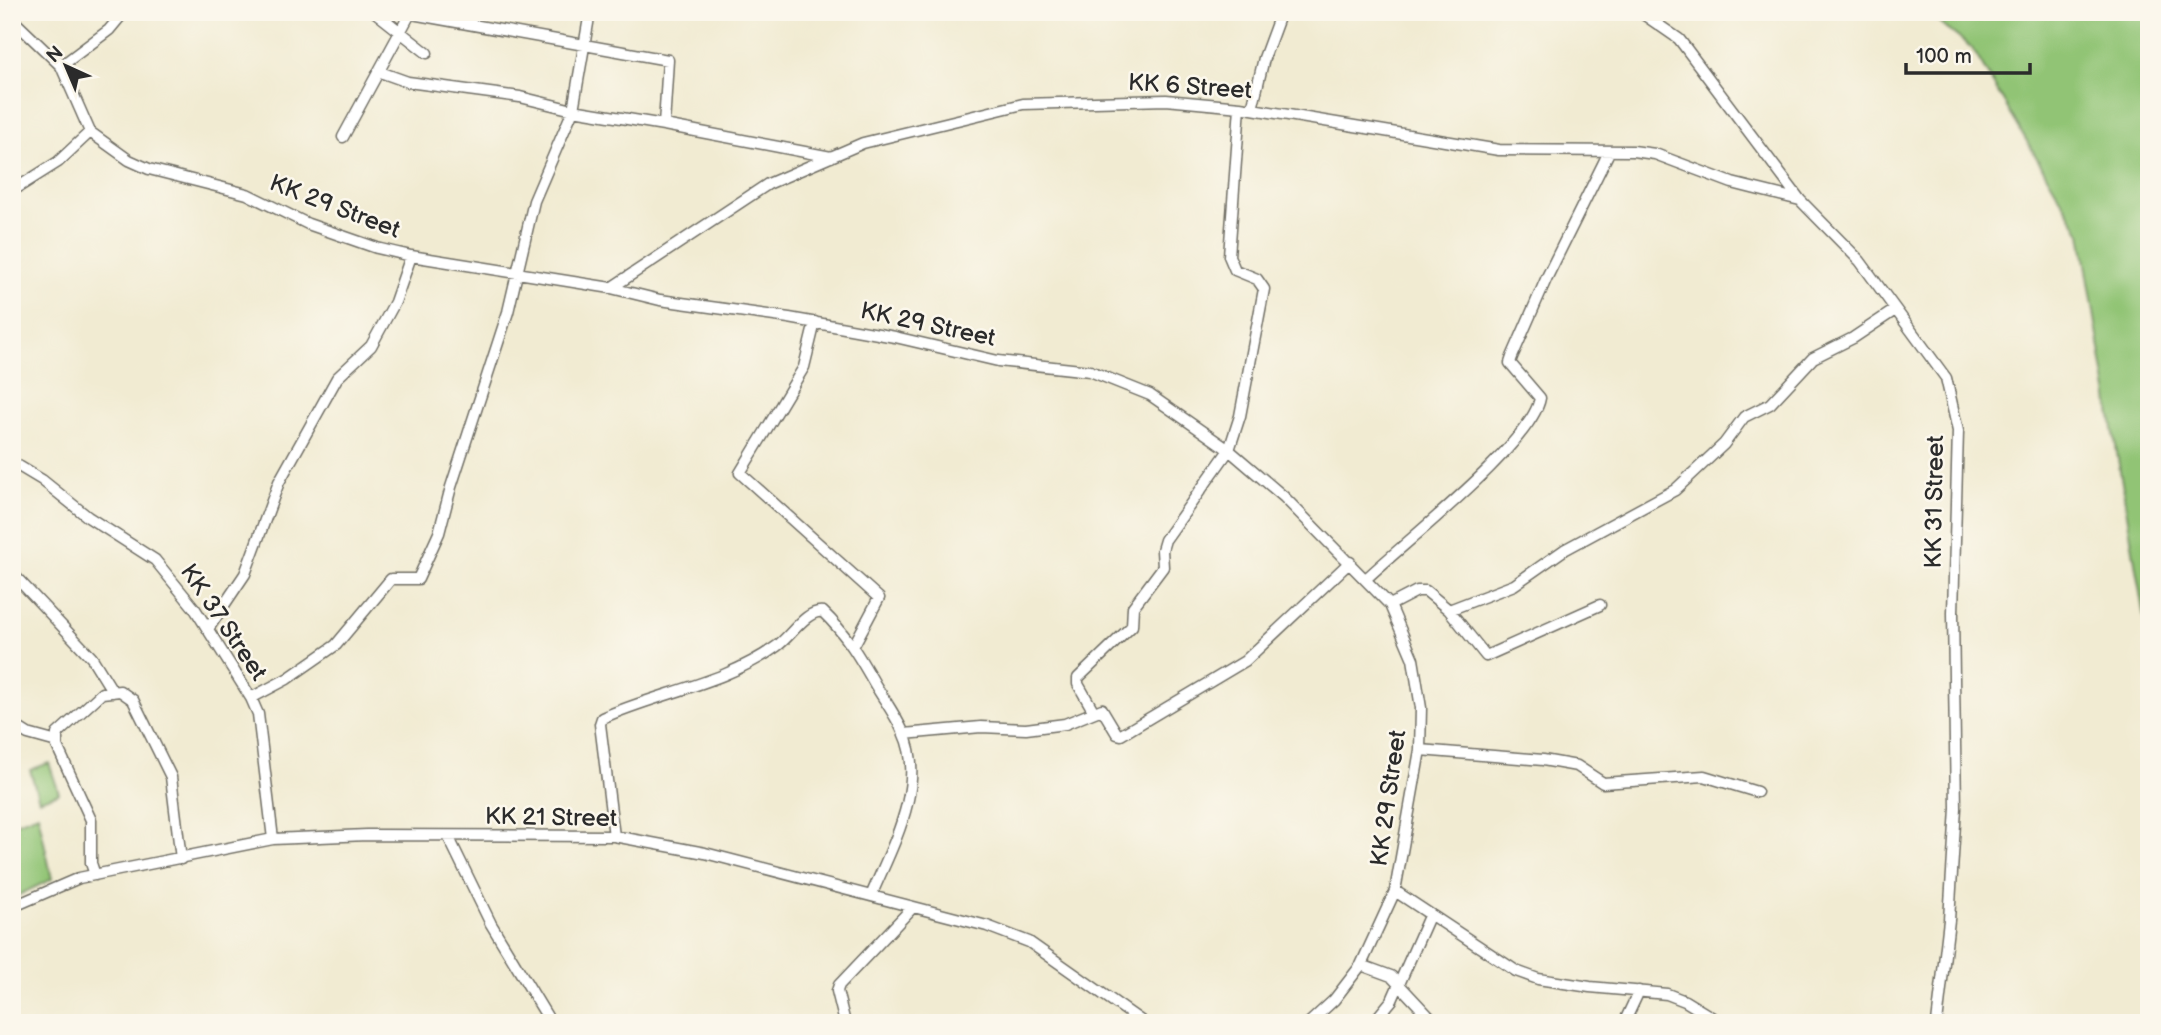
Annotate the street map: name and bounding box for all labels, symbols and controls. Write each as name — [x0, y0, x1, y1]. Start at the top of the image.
north arrow — [32, 32, 102, 102]
scale bar — [1906, 32, 2030, 76]
text: N — [42, 42, 68, 68]
text: 100 m — [1916, 44, 1972, 69]
street label: KK 6 Street — [1127, 68, 1253, 105]
street label: KK 29 Street — [265, 168, 405, 245]
street label: KK 29 Street — [858, 296, 999, 353]
street label: KK 31 Street — [1919, 434, 1950, 569]
street label: KK 37 Street — [174, 558, 274, 687]
street label: KK 29 Street — [1365, 727, 1413, 868]
street label: KK 21 Street — [485, 802, 618, 833]

